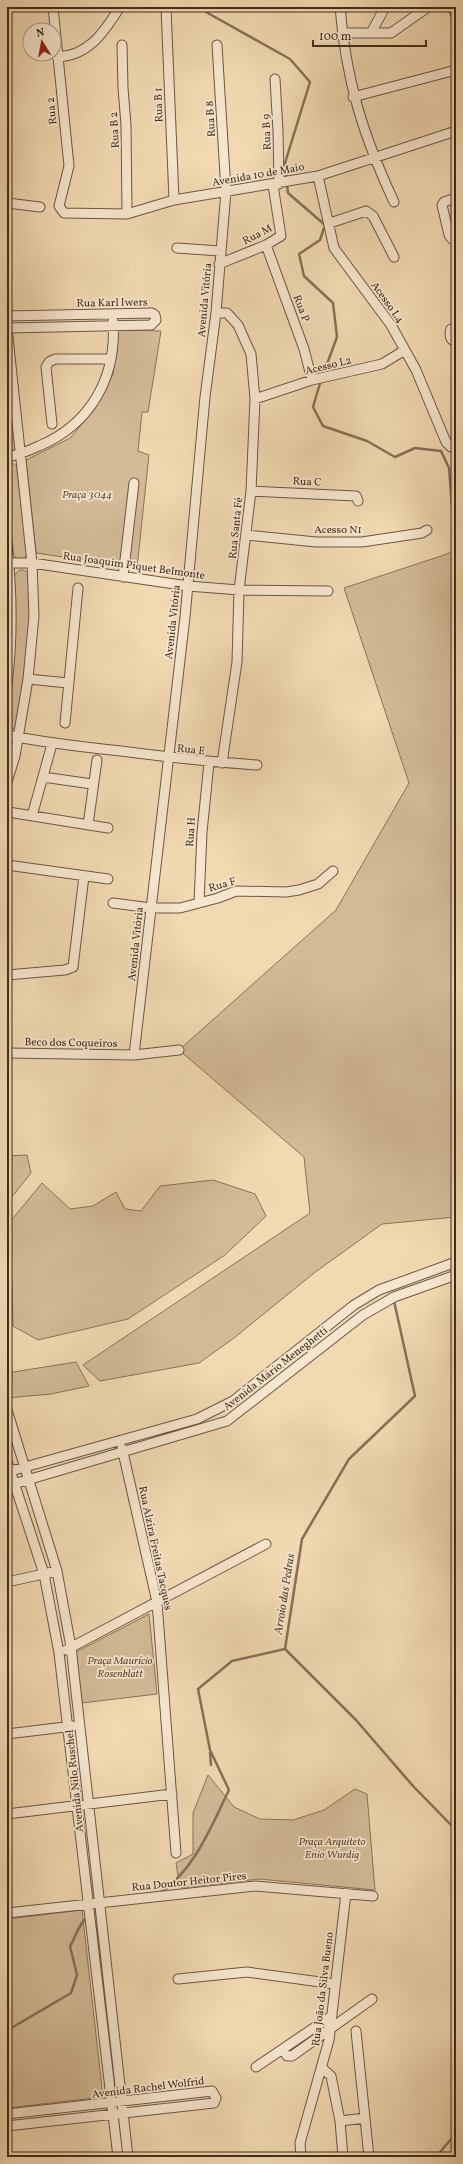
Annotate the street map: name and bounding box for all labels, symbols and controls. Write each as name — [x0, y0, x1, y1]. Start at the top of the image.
north arrow — [22, 22, 62, 62]
scale bar — [313, 22, 426, 48]
text: N — [35, 26, 46, 42]
text: 100 m — [319, 29, 352, 45]
street label: Rua B 1 — [151, 87, 168, 123]
street label: Rua 2 — [44, 96, 61, 125]
street label: Rua B 8 — [203, 100, 220, 137]
street label: Rua B 2 — [107, 111, 124, 148]
street label: Rua B 9 — [259, 113, 276, 150]
street label: Avenida 10 de Maio — [211, 160, 306, 191]
street label: Rua M — [240, 221, 275, 249]
street label: Avenida Vitória — [195, 262, 216, 338]
street label: Acesso L4 — [367, 279, 407, 327]
street label: Rua P — [289, 293, 313, 324]
street label: Rua Karl Iwers — [76, 295, 148, 312]
street label: Acesso L2 — [304, 353, 353, 379]
street label: Rua C — [292, 474, 322, 491]
park label: Praça 3044 — [62, 488, 112, 503]
street label: Rua Santa Fé — [226, 497, 247, 560]
street label: Acesso N1 — [314, 523, 362, 538]
street label: Rua Joaquim Piquet Belmonte — [62, 549, 206, 584]
street label: Avenida Vitória — [162, 584, 185, 660]
street label: Rua E — [176, 742, 206, 759]
street label: Rua H — [183, 817, 200, 847]
street label: Rua F — [207, 874, 238, 896]
street label: Avenida Vitória — [125, 906, 148, 982]
street label: Beco dos Coqueiros — [24, 1035, 118, 1052]
street label: Avenida Mário Meneghetti — [221, 1324, 331, 1415]
street label: Rua Alzira Freitas Tacques — [134, 1485, 175, 1612]
water label: Arroio das Pedras — [271, 1552, 299, 1637]
park label: Praça Maurício Rosenblatt — [87, 1654, 153, 1682]
street label: Avenida Nilo Ruschel — [63, 1729, 88, 1833]
park label: Praça Arquiteto Enio Wurdig — [299, 1835, 365, 1863]
street label: Rua Doutor Heitor Pires — [131, 1869, 248, 1896]
street label: Rua João da Silva Bueno — [309, 1931, 338, 2047]
street label: Avenida Rachel Wolfrid — [91, 2074, 205, 2103]

